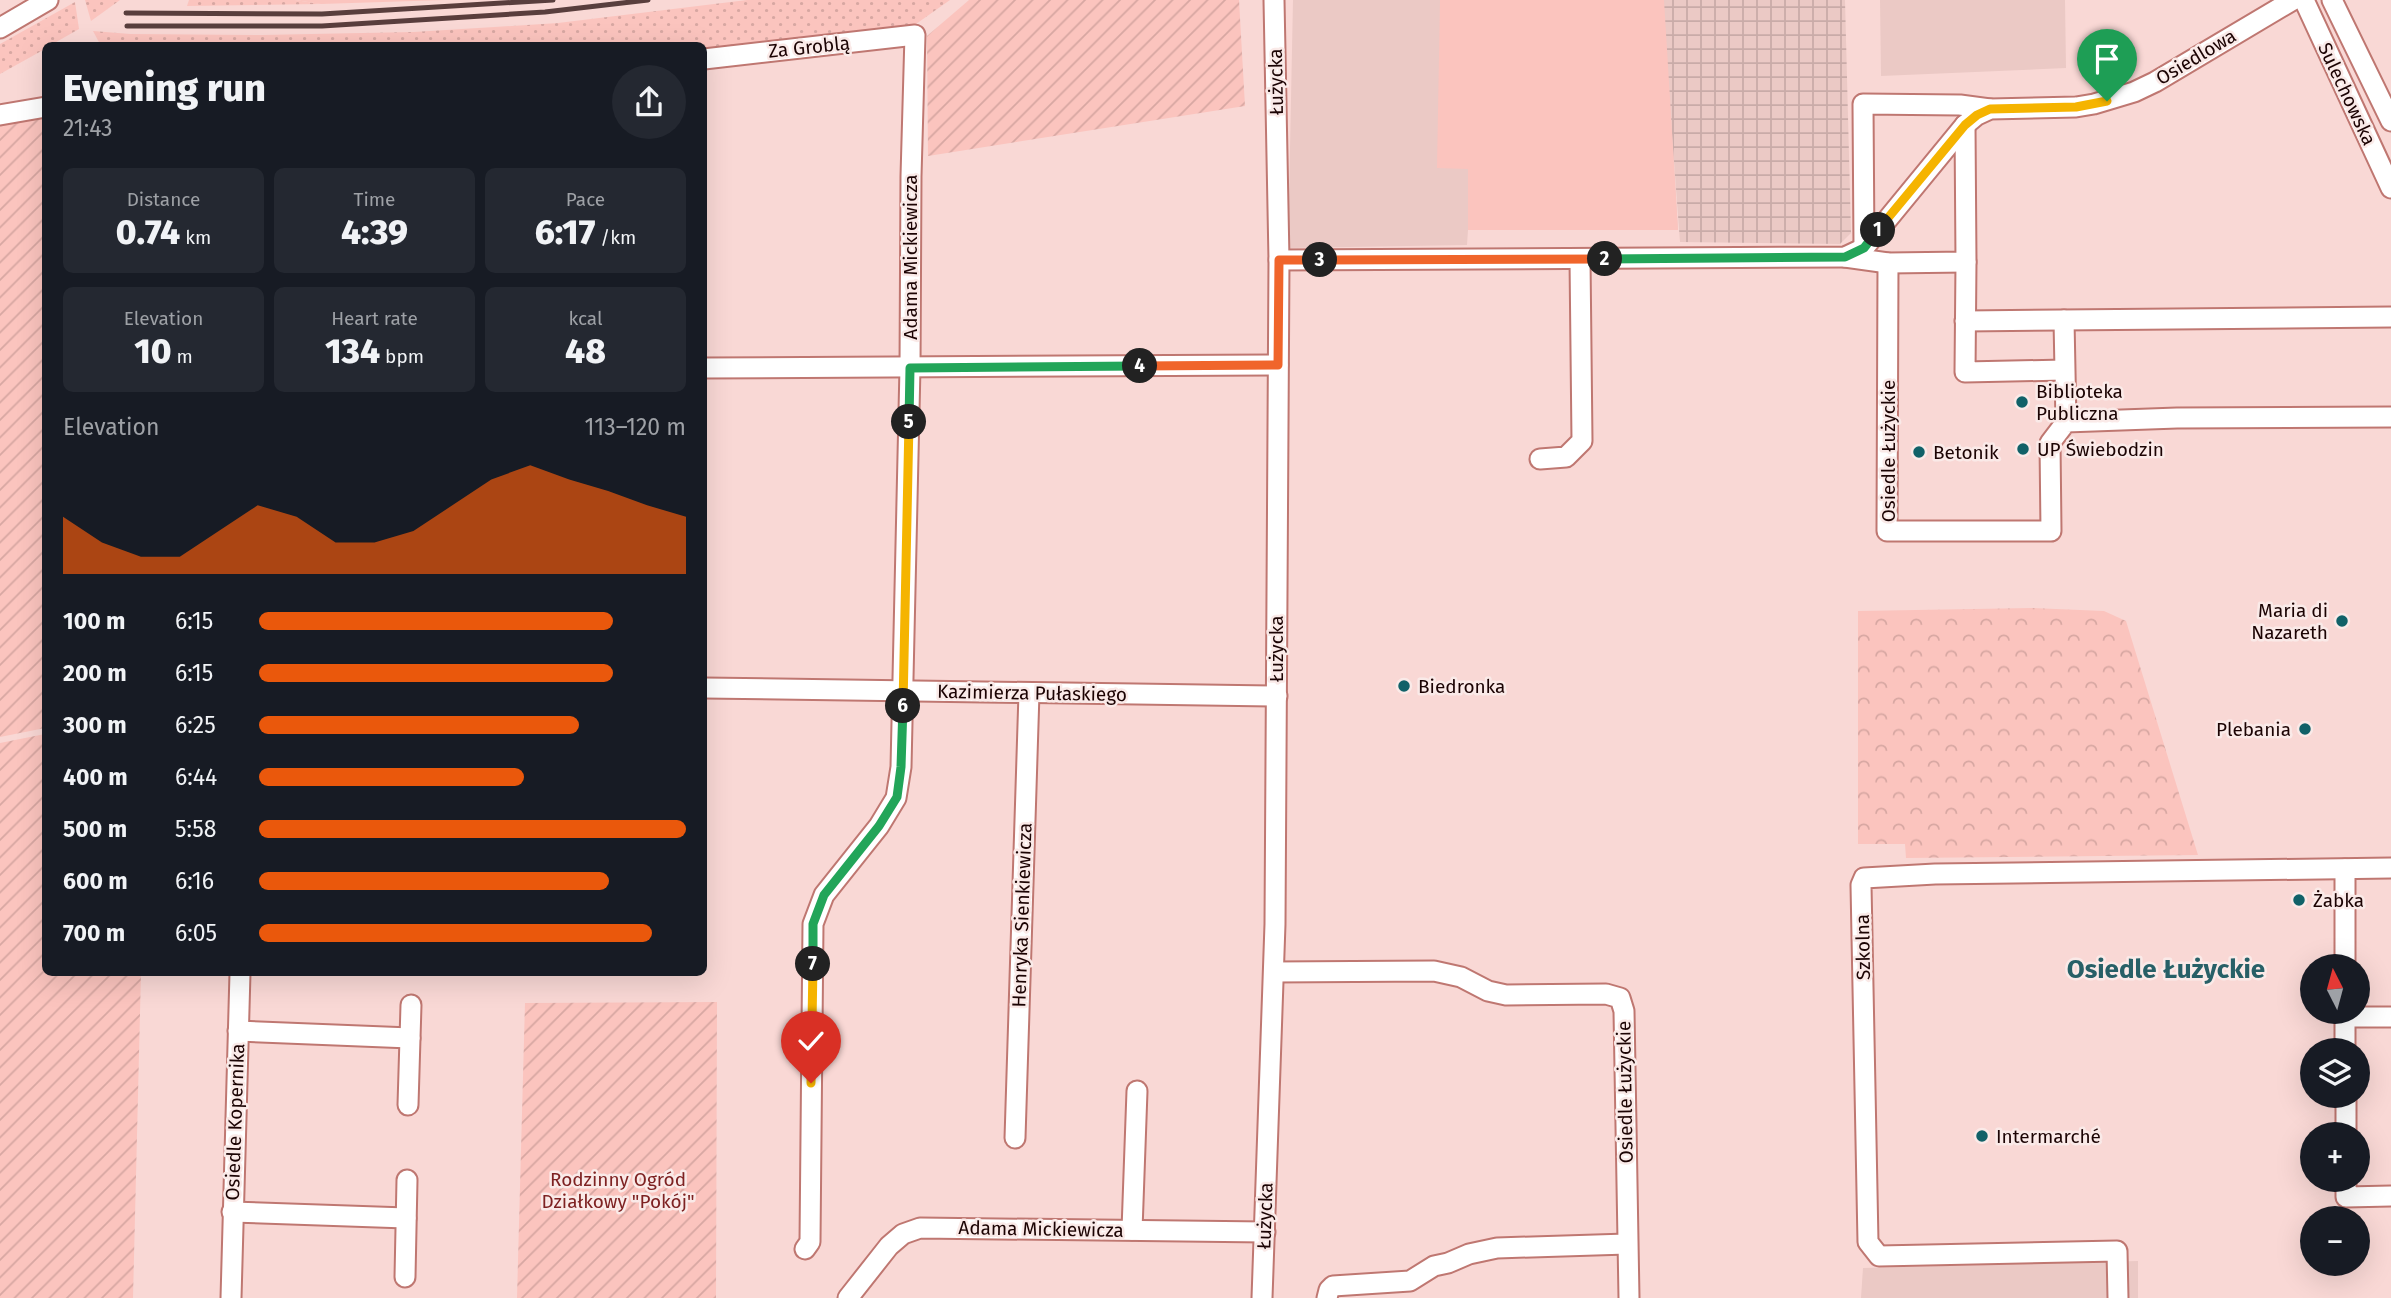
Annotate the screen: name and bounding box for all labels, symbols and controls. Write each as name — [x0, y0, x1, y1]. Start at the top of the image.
street label: Osiedlowa — [2152, 24, 2240, 90]
pin — [2077, 29, 2137, 101]
street label: Za Groblą — [767, 31, 851, 63]
street label: Sulechowska — [2313, 39, 2381, 149]
icon: arrive — [2088, 40, 2126, 78]
street label: Łużycka — [1264, 48, 1288, 116]
text: Evening run — [63, 65, 266, 111]
button: share — [612, 65, 686, 139]
text: 21:43 — [63, 114, 113, 142]
street label: Adama Mickiewicza — [899, 174, 922, 340]
text: Distance — [127, 188, 200, 211]
text: Time — [354, 188, 395, 211]
text: Pace — [566, 188, 605, 211]
text: 0.74 — [116, 211, 180, 253]
text: 4:39 — [341, 211, 408, 253]
text: 6:17 — [535, 211, 595, 253]
pin: 1 — [1860, 212, 1896, 247]
text: 1 — [1873, 218, 1882, 241]
text: km — [180, 226, 211, 249]
text: /km — [595, 226, 636, 249]
pin: 2 — [1588, 242, 1622, 276]
pin: 3 — [1302, 243, 1338, 278]
text: 2 — [1600, 247, 1609, 270]
text: 3 — [1315, 248, 1324, 271]
text: Elevation — [124, 307, 203, 330]
text: Heart rate — [331, 307, 418, 330]
text: kcal — [568, 307, 603, 330]
text: 10 — [134, 330, 172, 372]
text: 134 — [325, 330, 380, 372]
text: 48 — [565, 330, 606, 372]
text: m — [172, 345, 193, 368]
text: bpm — [380, 345, 424, 368]
pin: 4 — [1122, 348, 1158, 384]
text: 4 — [1134, 354, 1145, 377]
street label: Osiedle Łużyckie — [1877, 380, 1900, 522]
place label: Biblioteka Publiczna — [2036, 380, 2123, 425]
marker: Biblioteka Publiczna — [2014, 394, 2030, 410]
pin: 5 — [892, 404, 926, 440]
text: 5 — [903, 410, 914, 433]
text: Elevation — [63, 413, 159, 441]
text: 113–120 m — [585, 413, 686, 441]
place label: UP Świebodzin — [2037, 438, 2164, 461]
place label: Betonik — [1933, 441, 1999, 464]
marker: UP Świebodzin — [2015, 441, 2031, 457]
marker: Betonik — [1911, 444, 1927, 460]
place label: Maria di Nazareth — [2251, 599, 2328, 644]
text: 100 m — [63, 607, 125, 635]
text: 6:15 — [175, 607, 213, 635]
marker: Maria di Nazareth — [2334, 613, 2350, 629]
street label: Łużycka — [1265, 616, 1288, 682]
text: 200 m — [63, 659, 127, 687]
text: 6:15 — [175, 659, 213, 687]
place label: Biedronka — [1418, 675, 1505, 698]
marker: Biedronka — [1396, 678, 1412, 694]
street label: Kazimierza Pułaskiego — [937, 680, 1127, 706]
pin: 6 — [886, 688, 920, 724]
text: 6 — [897, 694, 908, 717]
text: 300 m — [63, 711, 127, 739]
text: 6:25 — [175, 711, 216, 739]
place label: Plebania — [2216, 718, 2291, 741]
marker: Plebania — [2297, 721, 2313, 737]
text: 400 m — [63, 763, 128, 791]
text: 6:44 — [175, 763, 217, 791]
text: 500 m — [63, 815, 127, 843]
text: 5:58 — [175, 815, 216, 843]
street label: Henryka Sienkiewicza — [1007, 822, 1037, 1008]
text: 600 m — [63, 867, 128, 895]
text: 6:16 — [175, 867, 214, 895]
place label: Żabka — [2313, 889, 2364, 912]
marker: Żabka — [2291, 892, 2307, 908]
street label: Szkolna — [1851, 914, 1875, 980]
text: 700 m — [63, 919, 125, 947]
text: 6:05 — [175, 919, 217, 947]
pin: 7 — [796, 946, 830, 982]
text: 7 — [808, 952, 817, 975]
district label: Osiedle Łużyckie — [2067, 954, 2265, 985]
north arrow — [2300, 954, 2370, 1024]
map controls — [2300, 954, 2370, 1276]
pin — [781, 1011, 841, 1083]
street label: Osiedle Łużyckie — [1612, 1021, 1638, 1163]
icon: check — [792, 1022, 830, 1060]
button: layers — [2300, 1038, 2370, 1108]
street label: Osiedle Kopernika — [221, 1043, 249, 1201]
button: + — [2300, 1122, 2370, 1192]
place label: Intermarché — [1996, 1125, 2101, 1148]
marker: Intermarché — [1974, 1128, 1990, 1144]
park label: Rodzinny Ogród Działkowy "Pokój" — [541, 1168, 695, 1213]
street label: Łużycka — [1252, 1182, 1278, 1250]
button: − — [2300, 1206, 2370, 1276]
street label: Adama Mickiewicza — [958, 1216, 1124, 1242]

